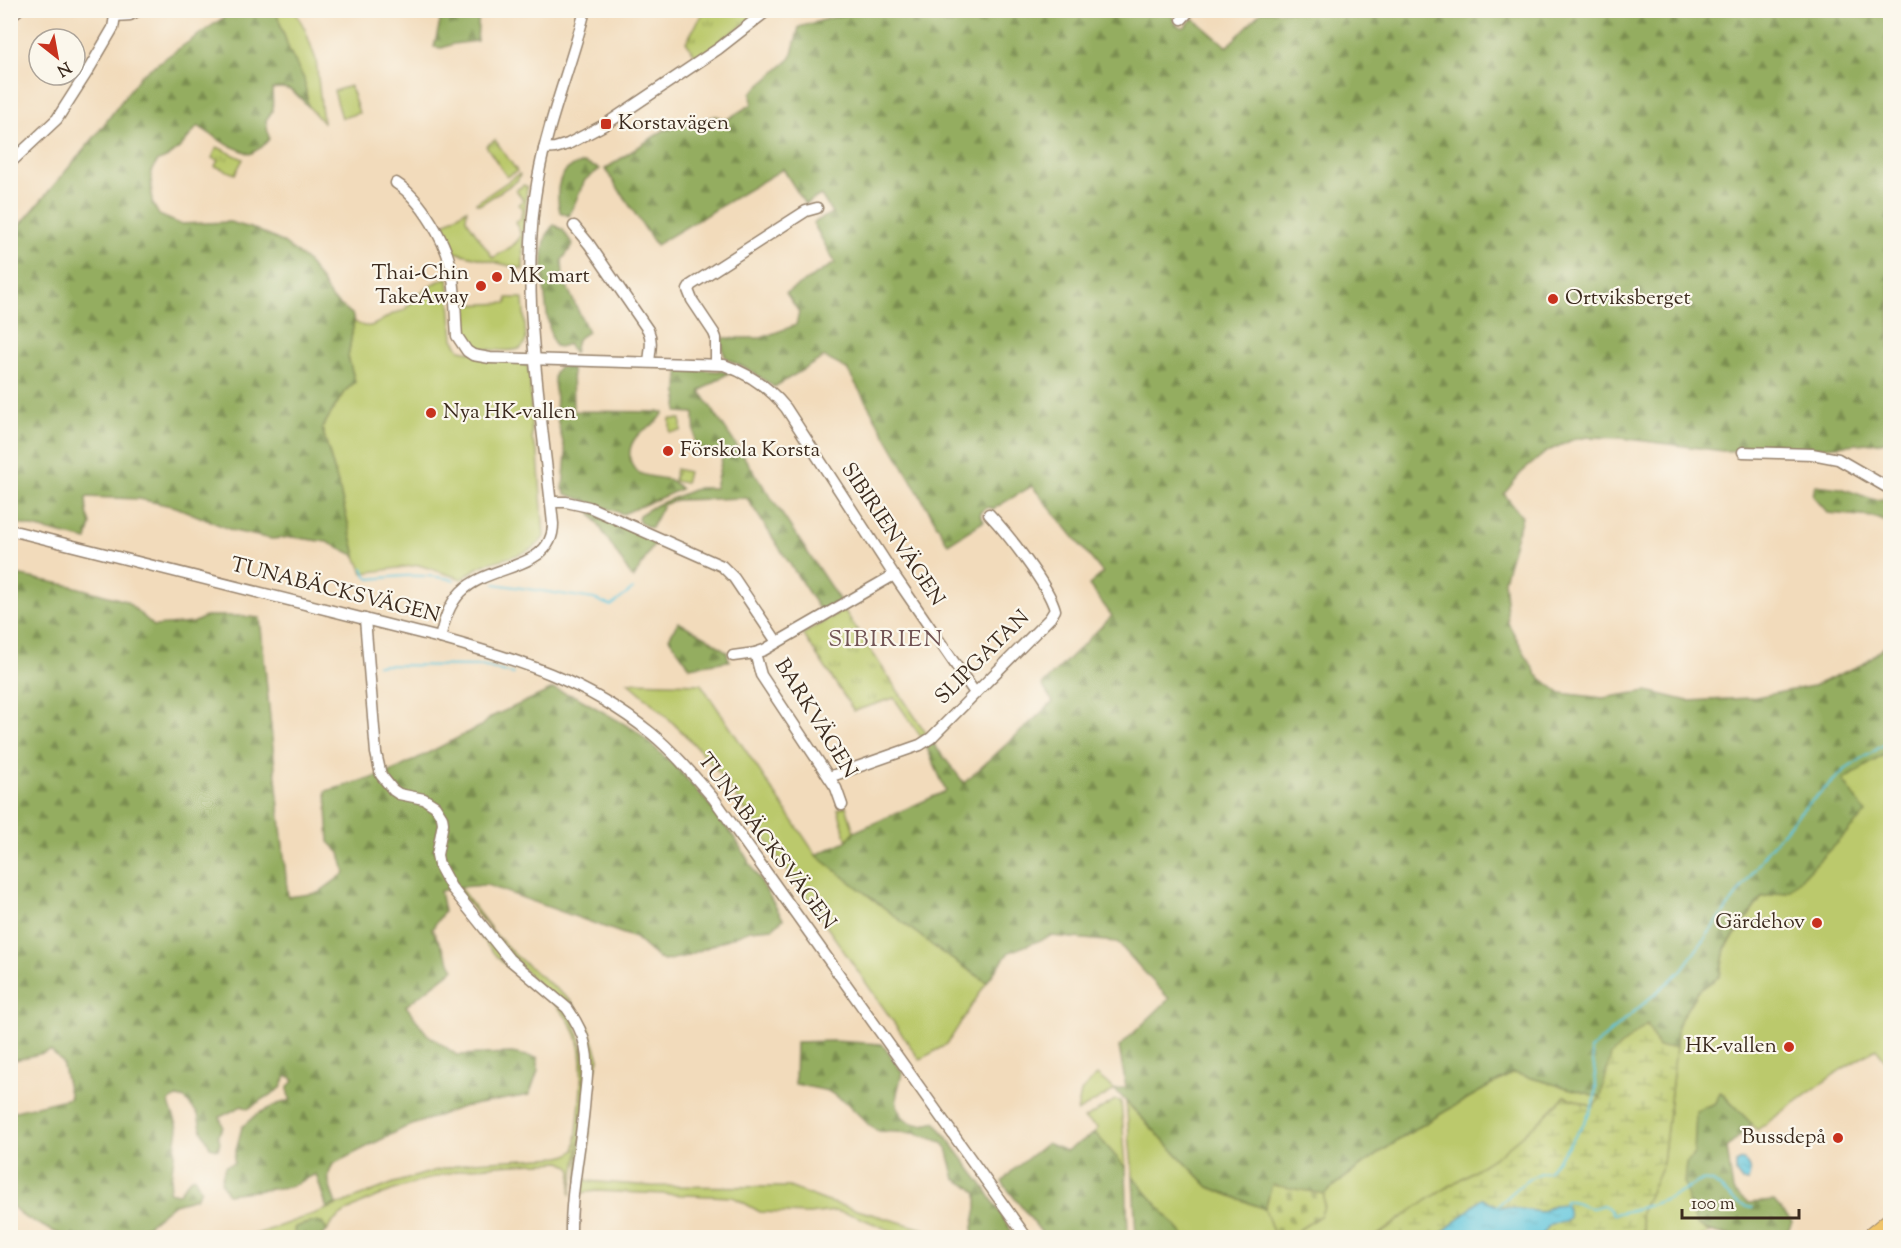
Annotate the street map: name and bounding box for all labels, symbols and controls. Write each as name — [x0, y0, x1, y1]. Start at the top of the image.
north arrow — [27, 27, 87, 87]
text: N — [52, 55, 75, 81]
place label: Korstavägen — [618, 109, 729, 139]
marker: Korstavägen — [599, 117, 613, 131]
place label: Thai-Chin TakeAway — [372, 259, 470, 313]
place label: MK mart — [509, 262, 590, 292]
marker: MK mart — [490, 270, 504, 284]
marker: Thai-Chin TakeAway — [474, 279, 488, 293]
place label: Ortviksberget — [1565, 284, 1691, 314]
marker: Ortviksberget — [1546, 292, 1560, 306]
place label: Nya HK-vallen — [443, 398, 576, 428]
marker: Nya HK-vallen — [424, 406, 438, 420]
place label: Förskola Korsta — [680, 436, 820, 466]
marker: Förskola Korsta — [661, 444, 675, 458]
street label: SIBIRIENVÄGEN — [833, 457, 951, 613]
street label: TUNABÄCKSVÄGEN — [227, 550, 443, 632]
street label: SLIPGATAN — [929, 604, 1037, 712]
district label: SIBIRIEN — [828, 623, 944, 657]
street label: BARKVÄGEN — [766, 653, 864, 785]
street label: TUNABÄCKSVÄGEN — [689, 747, 843, 937]
place label: Gärdehov — [1715, 908, 1805, 938]
marker: Gärdehov — [1810, 916, 1824, 930]
place label: HK-vallen — [1685, 1032, 1777, 1062]
marker: HK-vallen — [1782, 1040, 1796, 1054]
place label: Bussdepå — [1742, 1123, 1826, 1153]
marker: Bussdepå — [1831, 1131, 1845, 1145]
scale bar — [1682, 1182, 1799, 1220]
text: 100 m — [1691, 1192, 1735, 1218]

